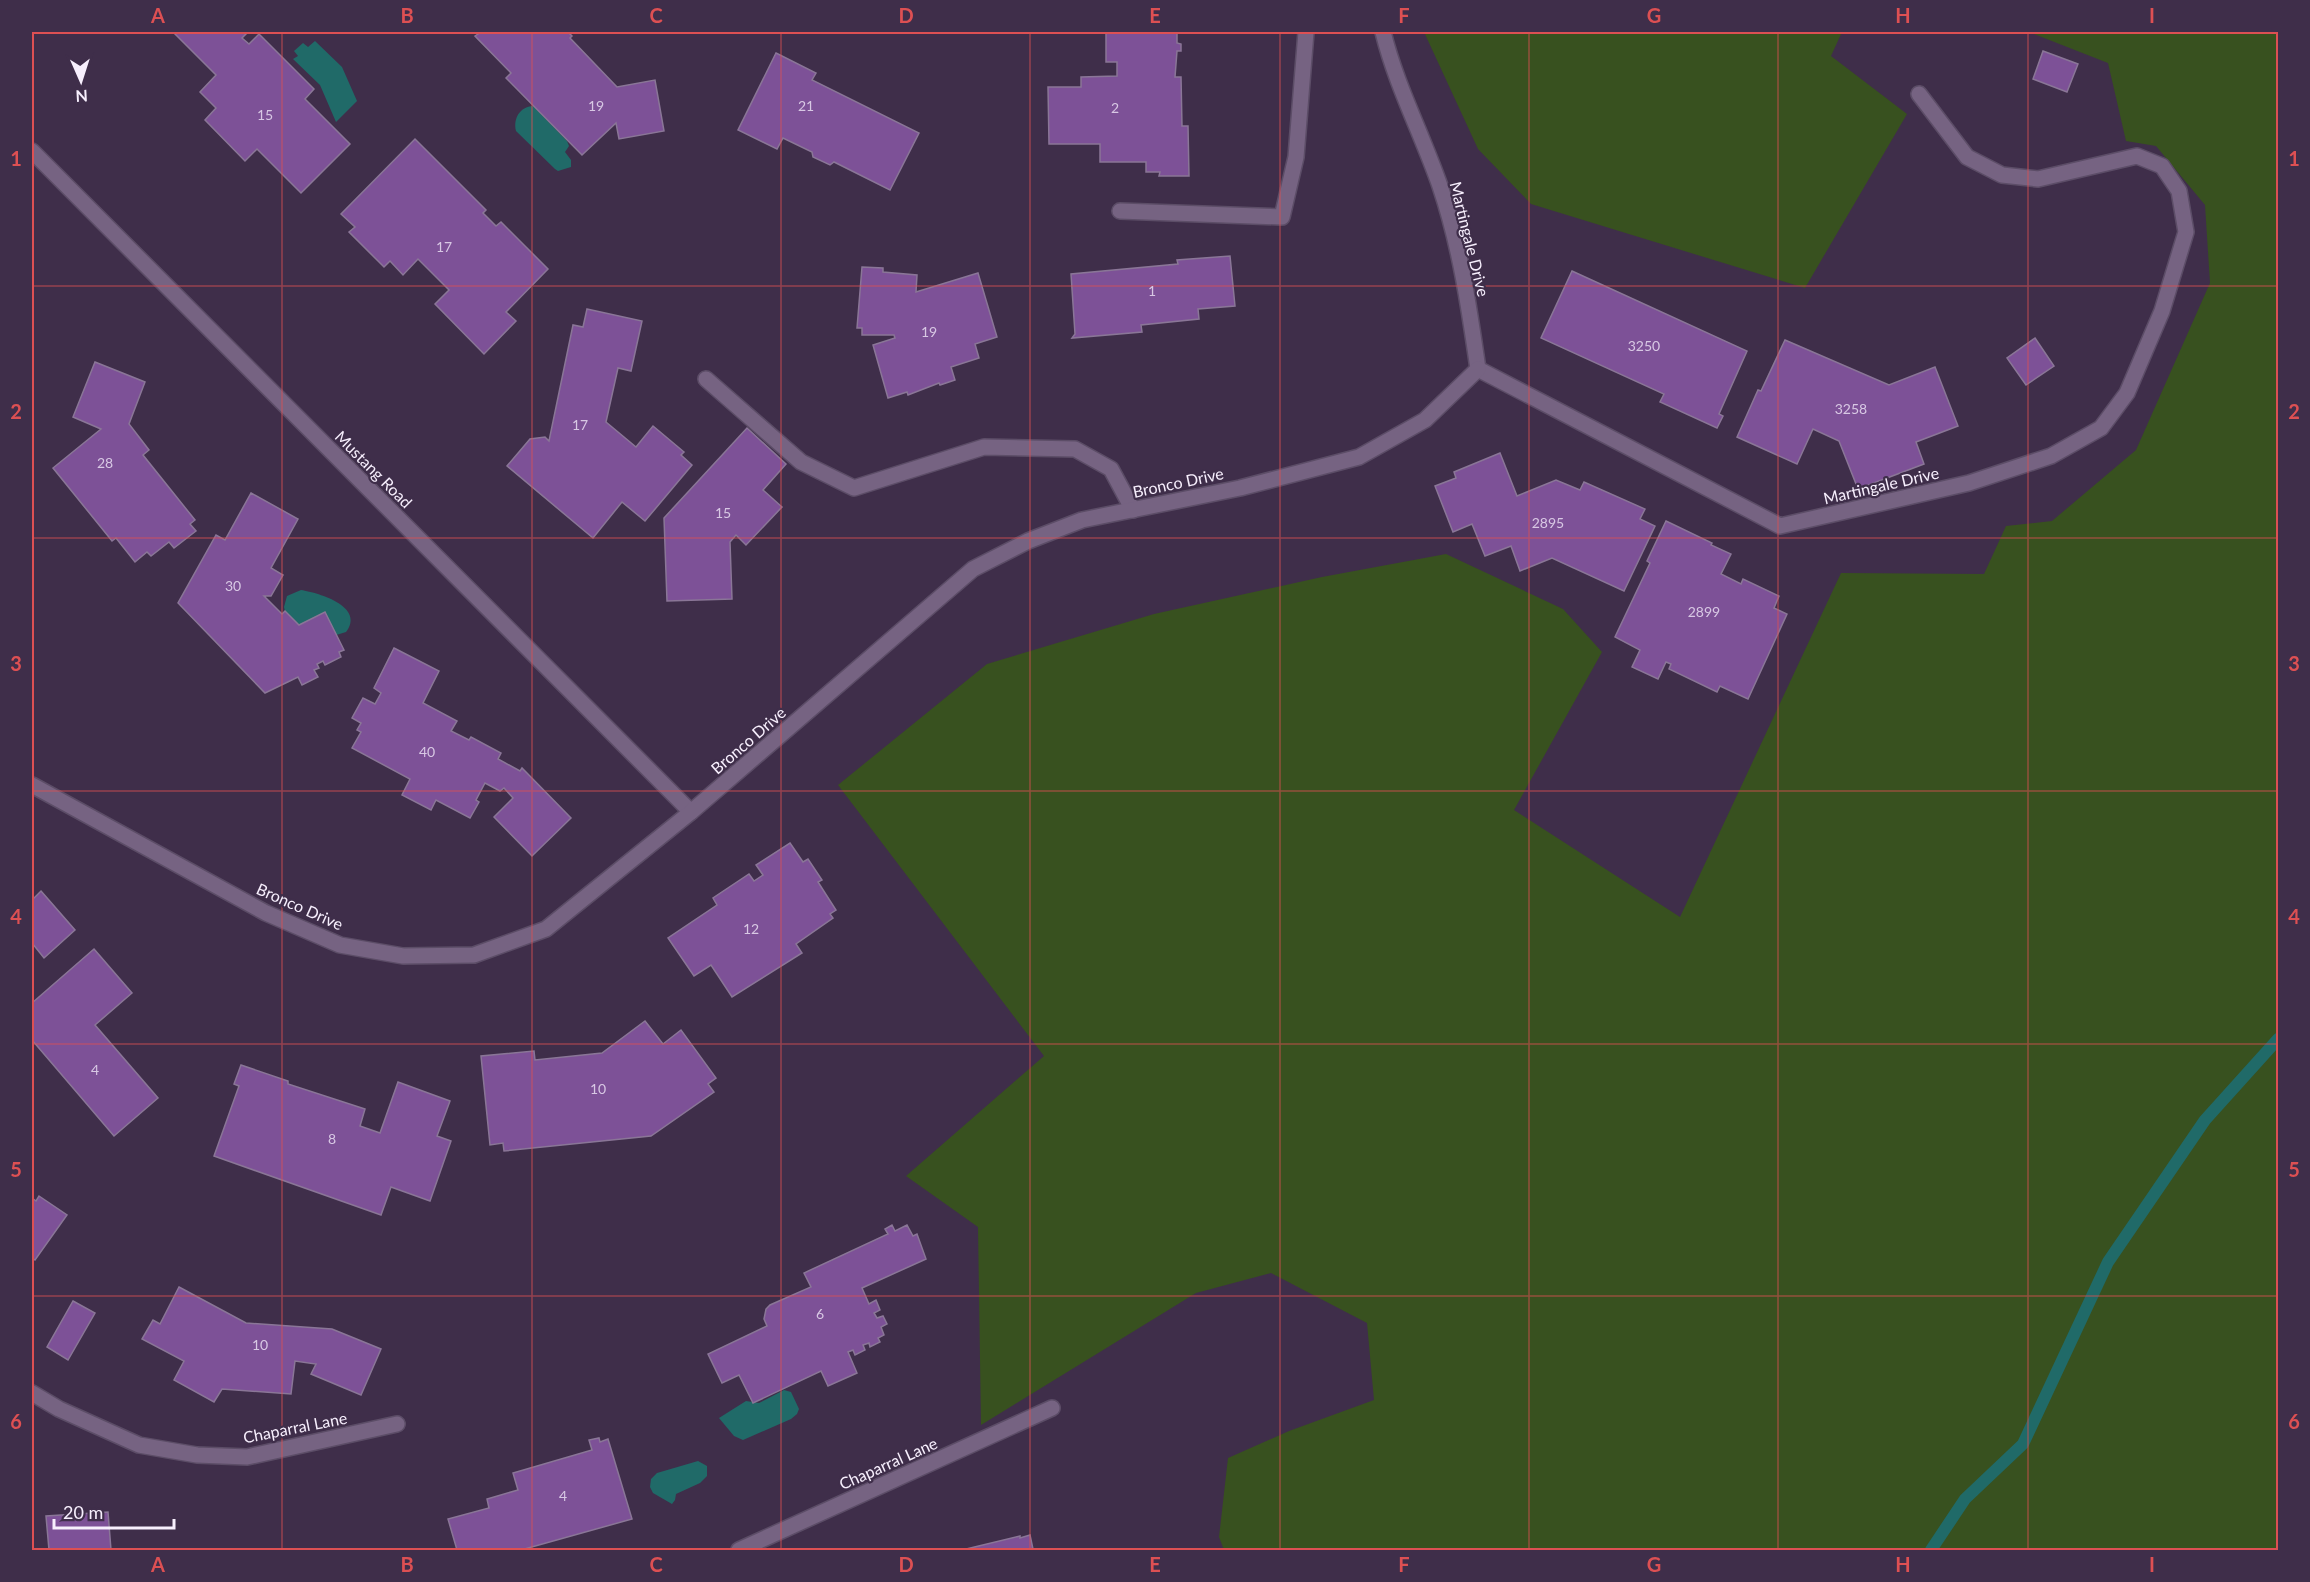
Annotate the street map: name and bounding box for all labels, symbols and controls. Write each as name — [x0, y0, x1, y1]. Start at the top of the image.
text: A — [150, 3, 165, 27]
text: B — [400, 3, 414, 27]
text: C — [649, 3, 663, 27]
text: D — [898, 3, 914, 27]
text: E — [1149, 3, 1161, 27]
text: F — [1398, 3, 1410, 27]
text: G — [1647, 3, 1661, 27]
text: H — [1895, 3, 1911, 27]
text: I — [2149, 3, 2155, 27]
north arrow — [51, 51, 111, 111]
text: N — [75, 87, 88, 106]
house number: 19 — [588, 97, 604, 114]
house number: 21 — [798, 97, 814, 114]
house number: 2 — [1111, 99, 1119, 116]
house number: 15 — [257, 106, 273, 123]
text: 1 — [10, 146, 22, 170]
text: 1 — [2288, 146, 2300, 170]
street label: Martingale Drive — [1447, 179, 1493, 299]
house number: 17 — [436, 238, 452, 255]
house number: 1 — [1148, 282, 1156, 299]
house number: 19 — [921, 323, 937, 340]
house number: 3250 — [1628, 337, 1660, 354]
text: 2 — [10, 399, 22, 423]
text: 2 — [2288, 399, 2300, 423]
house number: 3258 — [1835, 400, 1867, 417]
house number: 17 — [572, 416, 588, 433]
street label: Mustang Road — [332, 427, 416, 511]
house number: 28 — [97, 454, 113, 471]
street label: Martingale Drive — [1821, 462, 1941, 508]
street label: Bronco Drive — [1131, 463, 1225, 501]
house number: 15 — [715, 504, 731, 521]
house number: 2895 — [1532, 514, 1564, 531]
house number: 30 — [225, 577, 241, 594]
house number: 2899 — [1688, 603, 1720, 620]
text: 3 — [10, 651, 22, 675]
text: 3 — [2288, 651, 2300, 675]
street label: Bronco Drive — [707, 702, 789, 778]
house number: 40 — [419, 743, 435, 760]
street label: Bronco Drive — [254, 879, 346, 933]
text: 4 — [10, 904, 22, 928]
text: 4 — [2288, 904, 2300, 928]
house number: 12 — [743, 920, 759, 937]
house number: 4 — [91, 1061, 99, 1078]
house number: 10 — [590, 1080, 606, 1097]
house number: 8 — [328, 1130, 336, 1147]
text: 5 — [10, 1157, 22, 1181]
text: 5 — [2288, 1157, 2300, 1181]
house number: 6 — [816, 1305, 824, 1322]
house number: 10 — [252, 1336, 268, 1353]
street label: Chaparral Lane — [241, 1408, 349, 1446]
text: 6 — [10, 1409, 22, 1433]
text: 6 — [2288, 1409, 2300, 1433]
street label: Chaparral Lane — [836, 1433, 940, 1493]
house number: 4 — [559, 1487, 567, 1504]
scale bar — [54, 1492, 174, 1530]
text: 20 m — [63, 1501, 103, 1523]
text: A — [150, 1552, 165, 1576]
text: B — [400, 1552, 414, 1576]
text: C — [649, 1552, 663, 1576]
text: D — [898, 1552, 914, 1576]
text: E — [1149, 1552, 1161, 1576]
text: F — [1398, 1552, 1410, 1576]
text: G — [1647, 1552, 1661, 1576]
text: H — [1895, 1552, 1911, 1576]
text: I — [2149, 1552, 2155, 1576]

